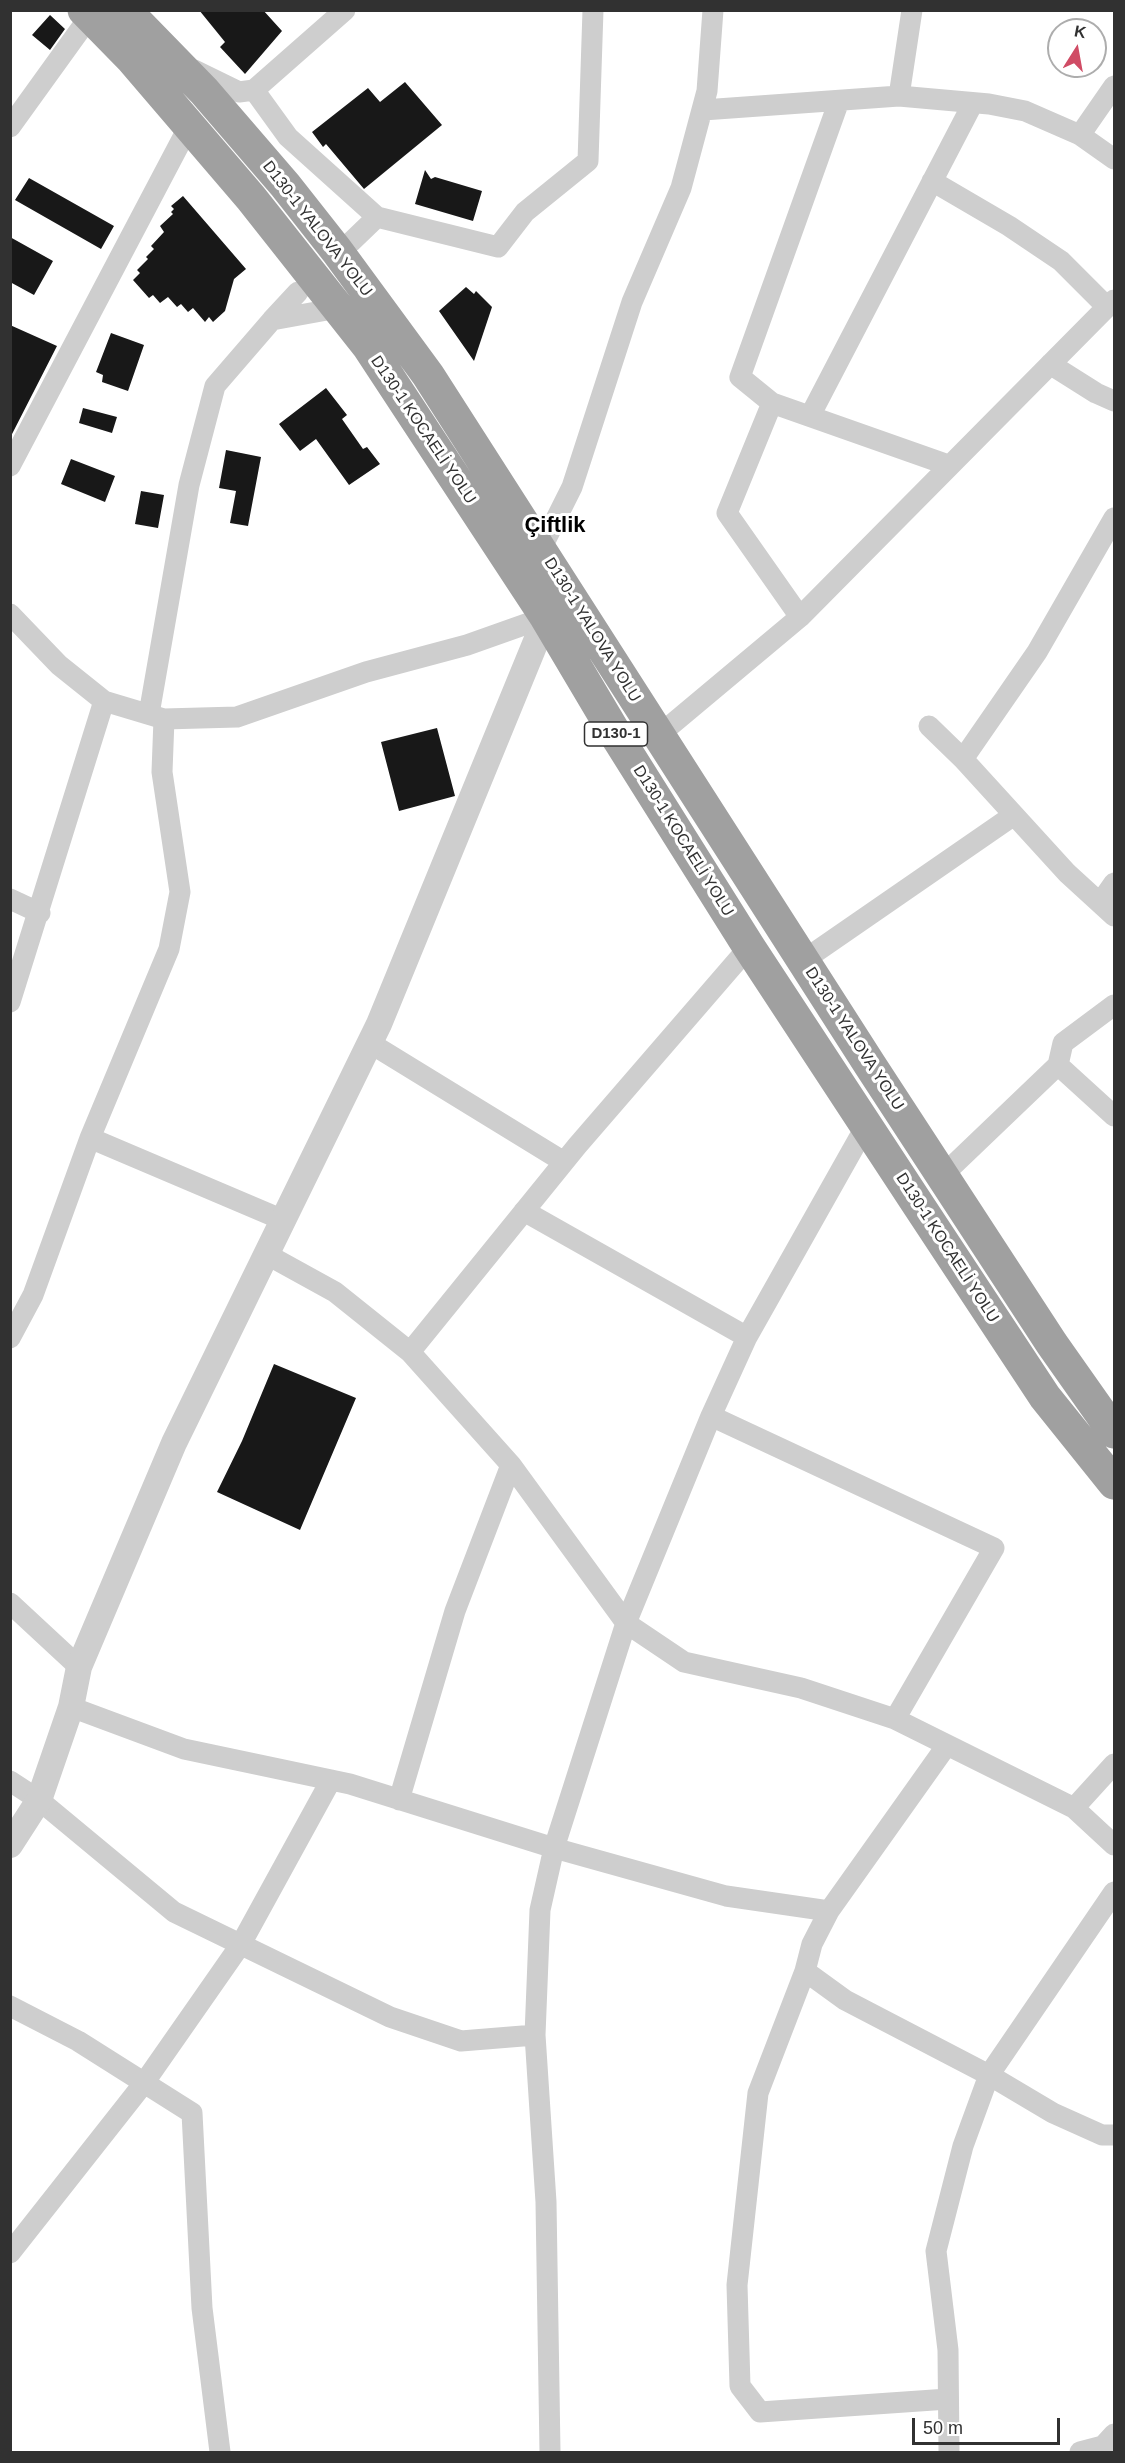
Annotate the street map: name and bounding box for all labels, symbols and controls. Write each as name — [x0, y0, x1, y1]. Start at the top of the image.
north arrow — [1047, 18, 1107, 78]
text: K — [1073, 22, 1087, 41]
street label: D130-1 YALOVA YOLU — [258, 157, 376, 301]
street label: D130-1 KOCAELİ YOLU — [366, 352, 480, 508]
district label: Çiftlik — [524, 513, 586, 539]
street label: D130-1 YALOVA YOLU — [540, 554, 644, 706]
road number: D130-1 — [584, 722, 648, 746]
street label: D130-1 KOCAELİ YOLU — [629, 762, 737, 920]
street label: D130-1 YALOVA YOLU — [801, 964, 907, 1114]
street label: D130-1 KOCAELİ YOLU — [891, 1170, 1003, 1326]
scale bar — [915, 2406, 1064, 2444]
text: 50 m — [923, 2418, 963, 2438]

